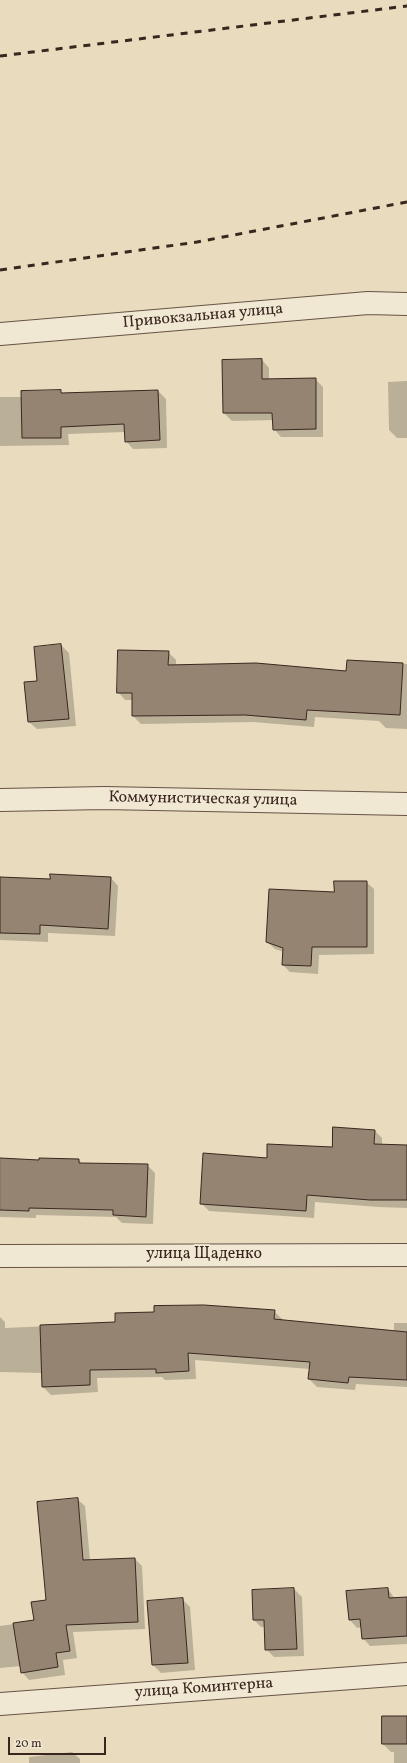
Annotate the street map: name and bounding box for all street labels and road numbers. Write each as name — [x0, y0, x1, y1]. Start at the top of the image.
street label: Привокзальная улица — [122, 300, 284, 334]
street label: Коммунистическая улица — [108, 789, 298, 811]
street label: улица Щаденко — [146, 1245, 262, 1265]
street label: улица Коминтерна — [134, 1675, 274, 1703]

